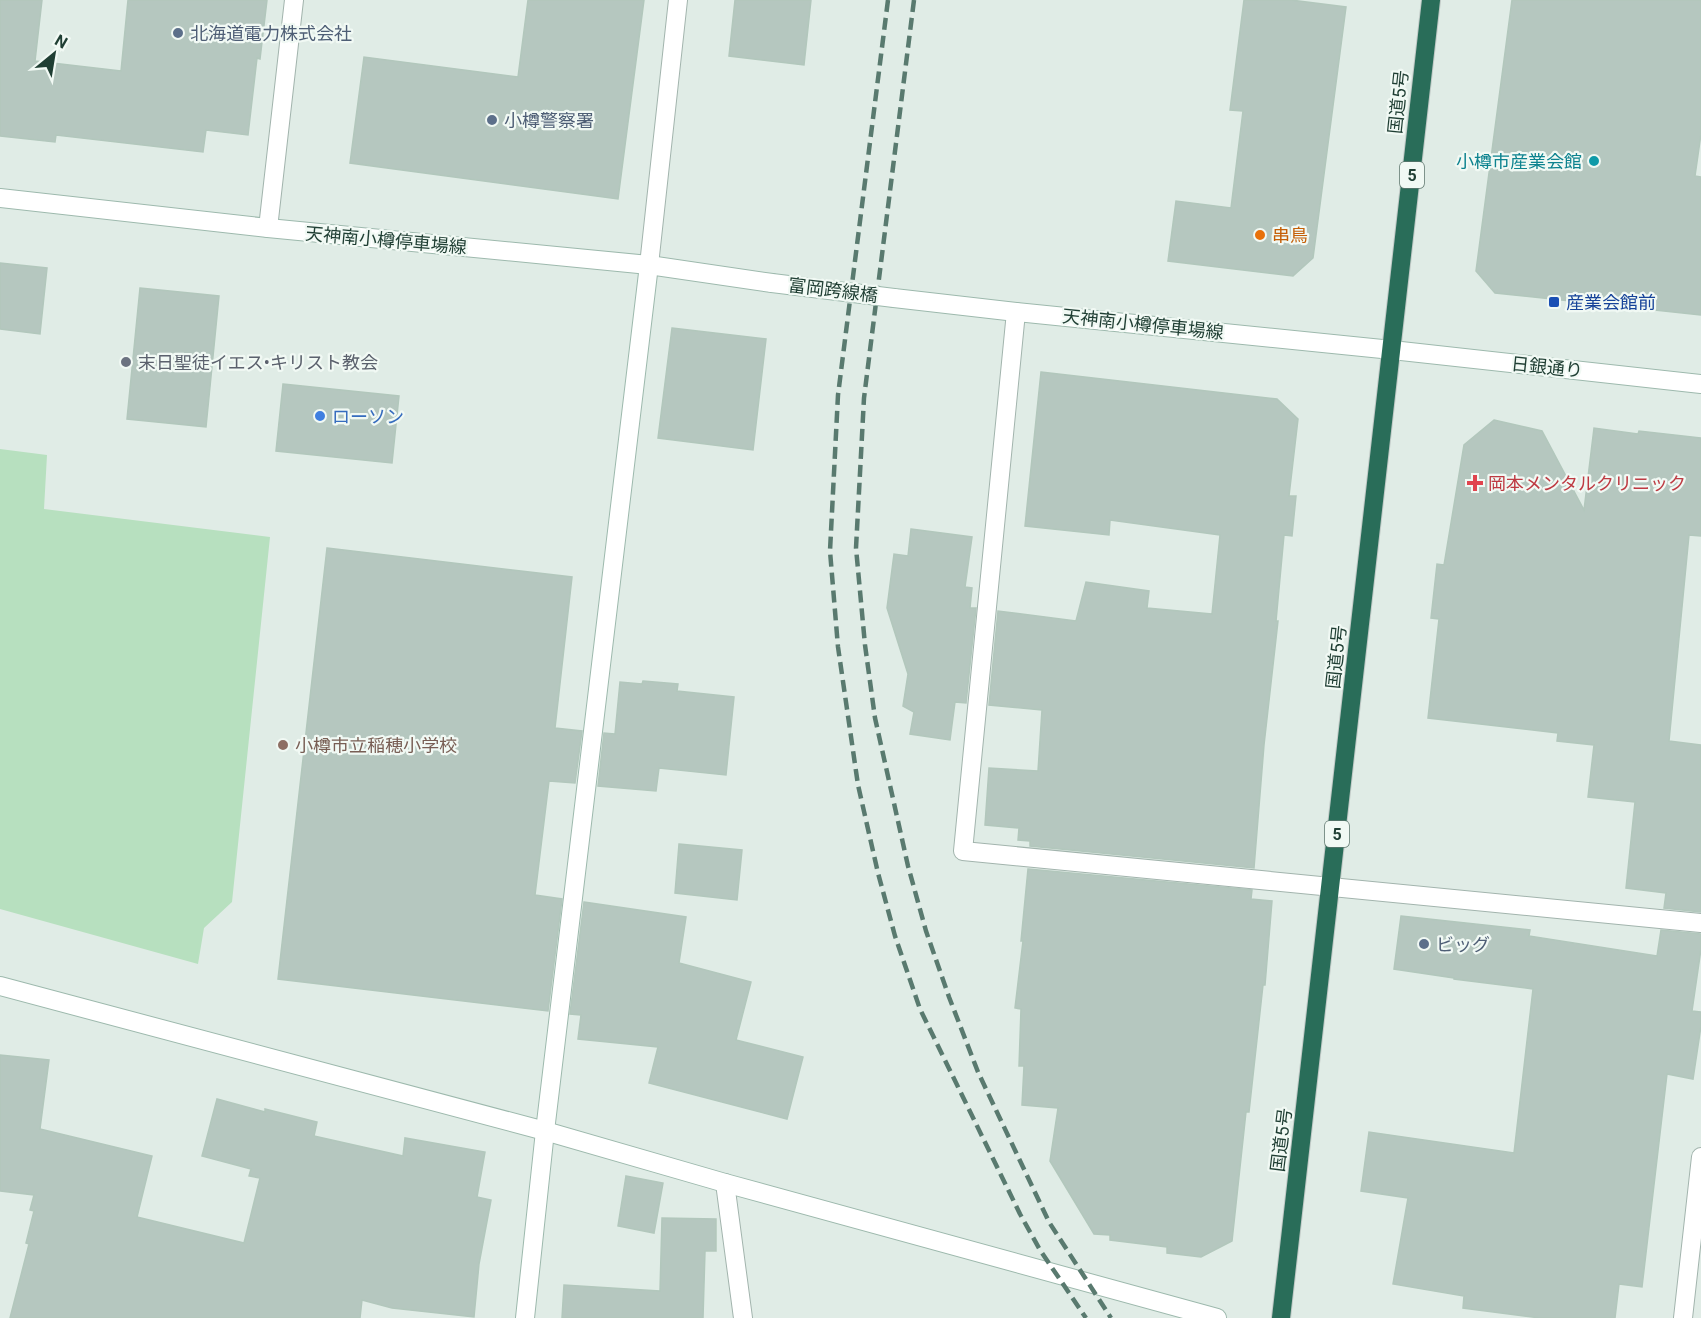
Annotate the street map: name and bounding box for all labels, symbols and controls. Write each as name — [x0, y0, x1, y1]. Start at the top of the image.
place label: 北海道電力株式会社 — [190, 23, 352, 44]
north arrow — [24, 24, 84, 84]
marker: 北海道電力株式会社 — [171, 26, 185, 40]
text: N — [52, 30, 71, 52]
street label: 国道5号 — [1384, 69, 1412, 135]
place label: 小樽警察署 — [504, 110, 594, 131]
marker: 小樽警察署 — [485, 113, 499, 127]
place label: 小樽市産業会館 — [1456, 151, 1582, 172]
marker: 小樽市産業会館 — [1587, 154, 1601, 168]
road number: 5 — [1400, 162, 1424, 188]
street label: 天神南小樽停車場線 — [304, 222, 468, 258]
place label: 串鳥 — [1272, 225, 1308, 246]
marker: 串鳥 — [1253, 228, 1267, 242]
street label: 富岡跨線橋 — [787, 274, 879, 306]
place label: 産業会館前 — [1566, 292, 1656, 313]
marker: 産業会館前 — [1547, 295, 1561, 309]
street label: 天神南小樽停車場線 — [1061, 305, 1225, 343]
place label: 末日聖徒イエス•キリスト教会 — [138, 352, 378, 373]
street label: 日銀通り — [1510, 353, 1584, 381]
marker: 末日聖徒イエス•キリスト教会 — [119, 355, 133, 369]
place label: ローソン — [332, 406, 404, 427]
marker: ローソン — [313, 409, 327, 423]
place label: 岡本メンタルクリニック — [1488, 473, 1686, 494]
marker: 岡本メンタルクリニック — [1466, 474, 1484, 492]
street label: 国道5号 — [1322, 624, 1350, 690]
place label: 小樽市立稲穂小学校 — [295, 735, 457, 756]
marker: 小樽市立稲穂小学校 — [276, 738, 290, 752]
road number: 5 — [1325, 821, 1349, 847]
place label: ビッグ — [1436, 934, 1490, 955]
marker: ビッグ — [1417, 937, 1431, 951]
street label: 国道5号 — [1267, 1107, 1295, 1173]

